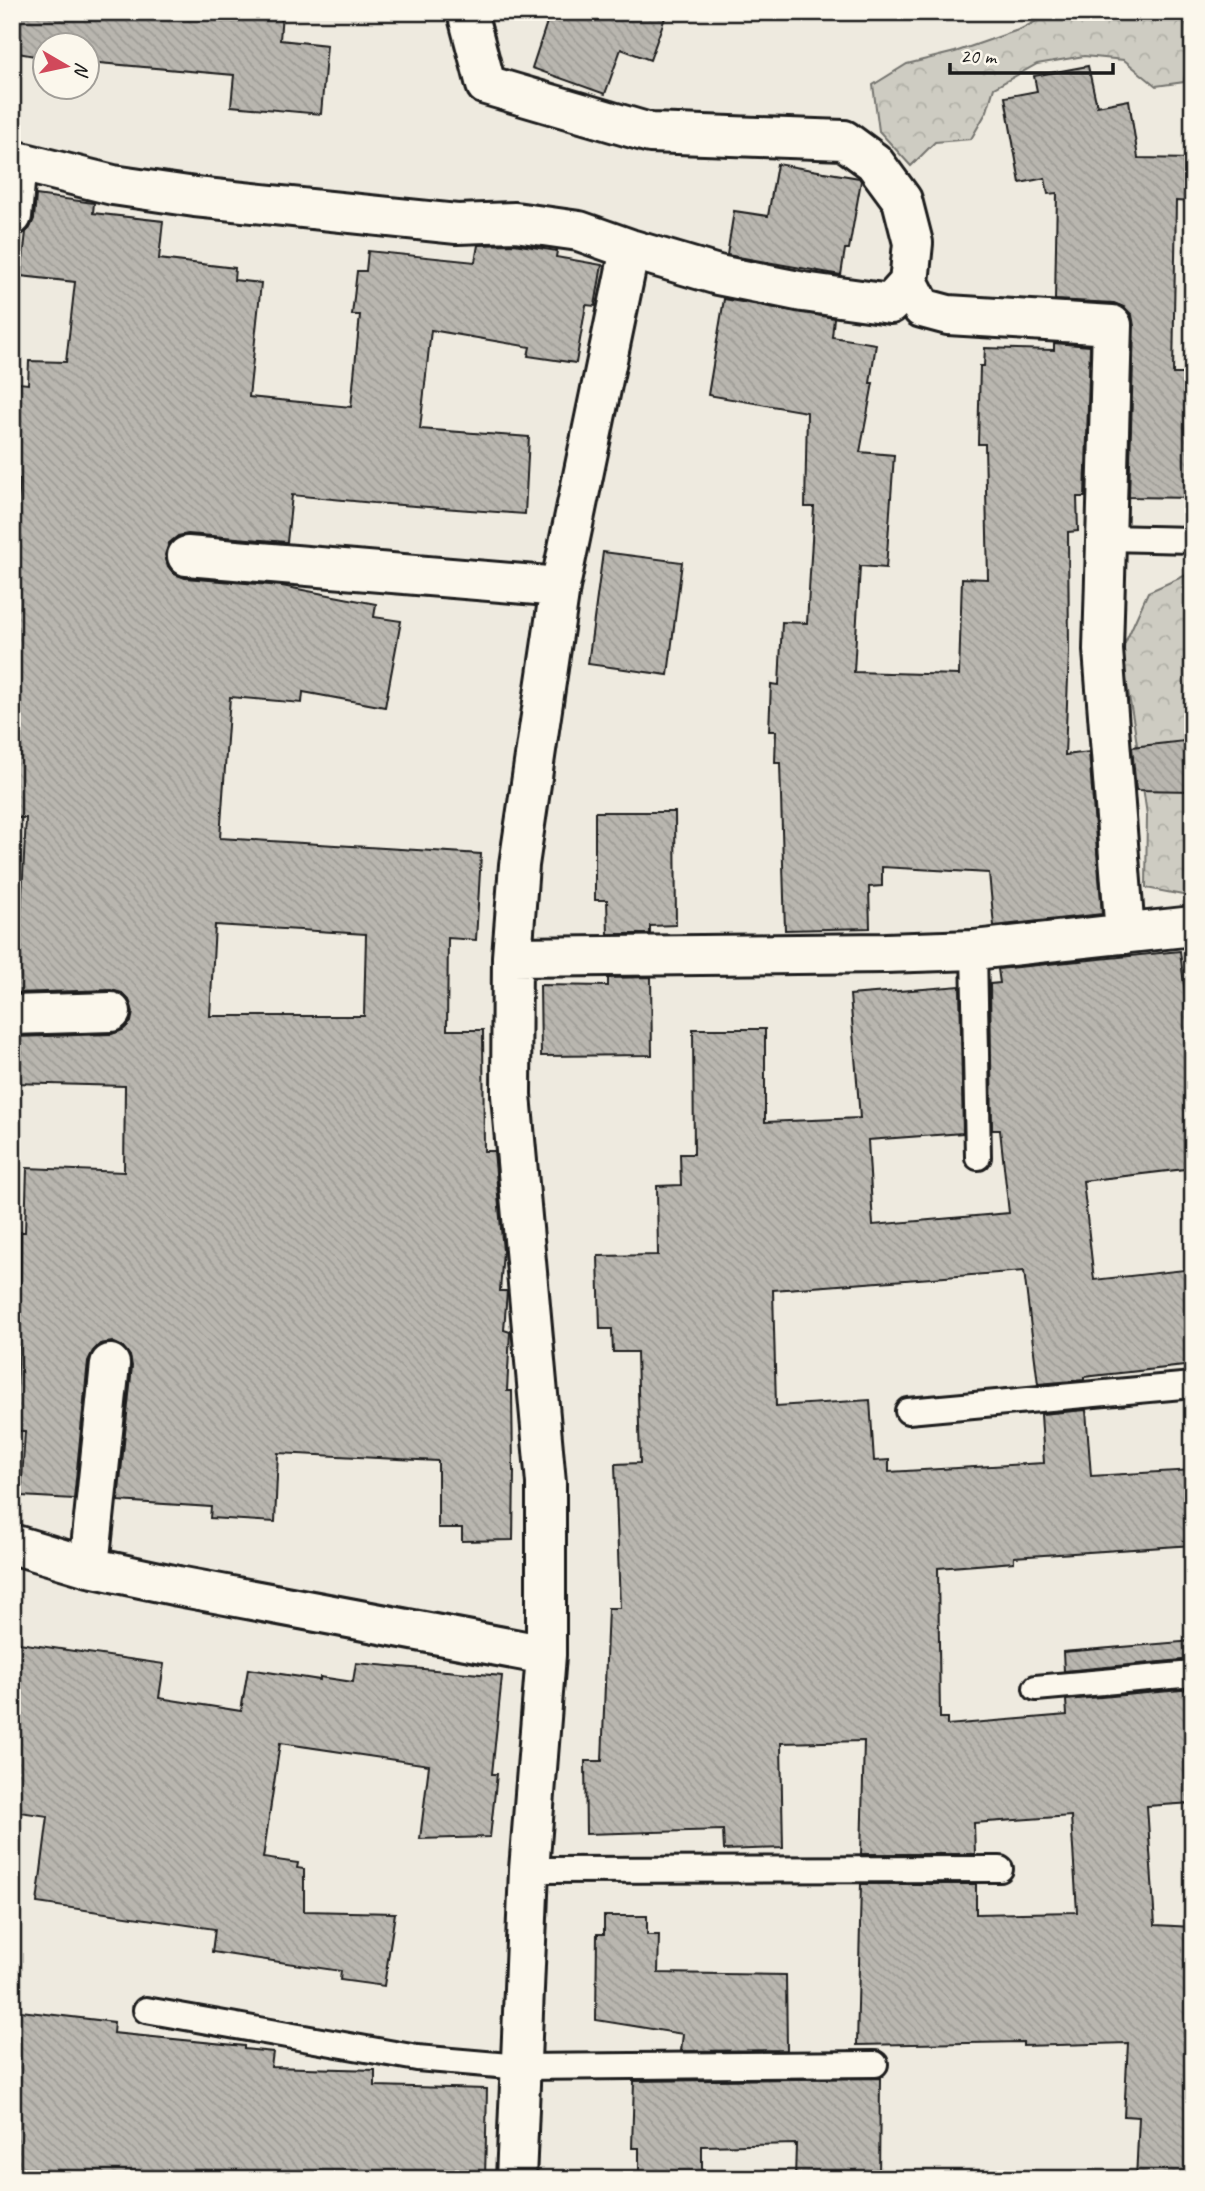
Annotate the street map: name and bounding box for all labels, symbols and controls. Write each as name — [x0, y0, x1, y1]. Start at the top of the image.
north arrow — [32, 32, 102, 102]
scale bar — [950, 32, 1112, 76]
text: 20 m — [960, 43, 998, 69]
text: N — [69, 61, 95, 79]

